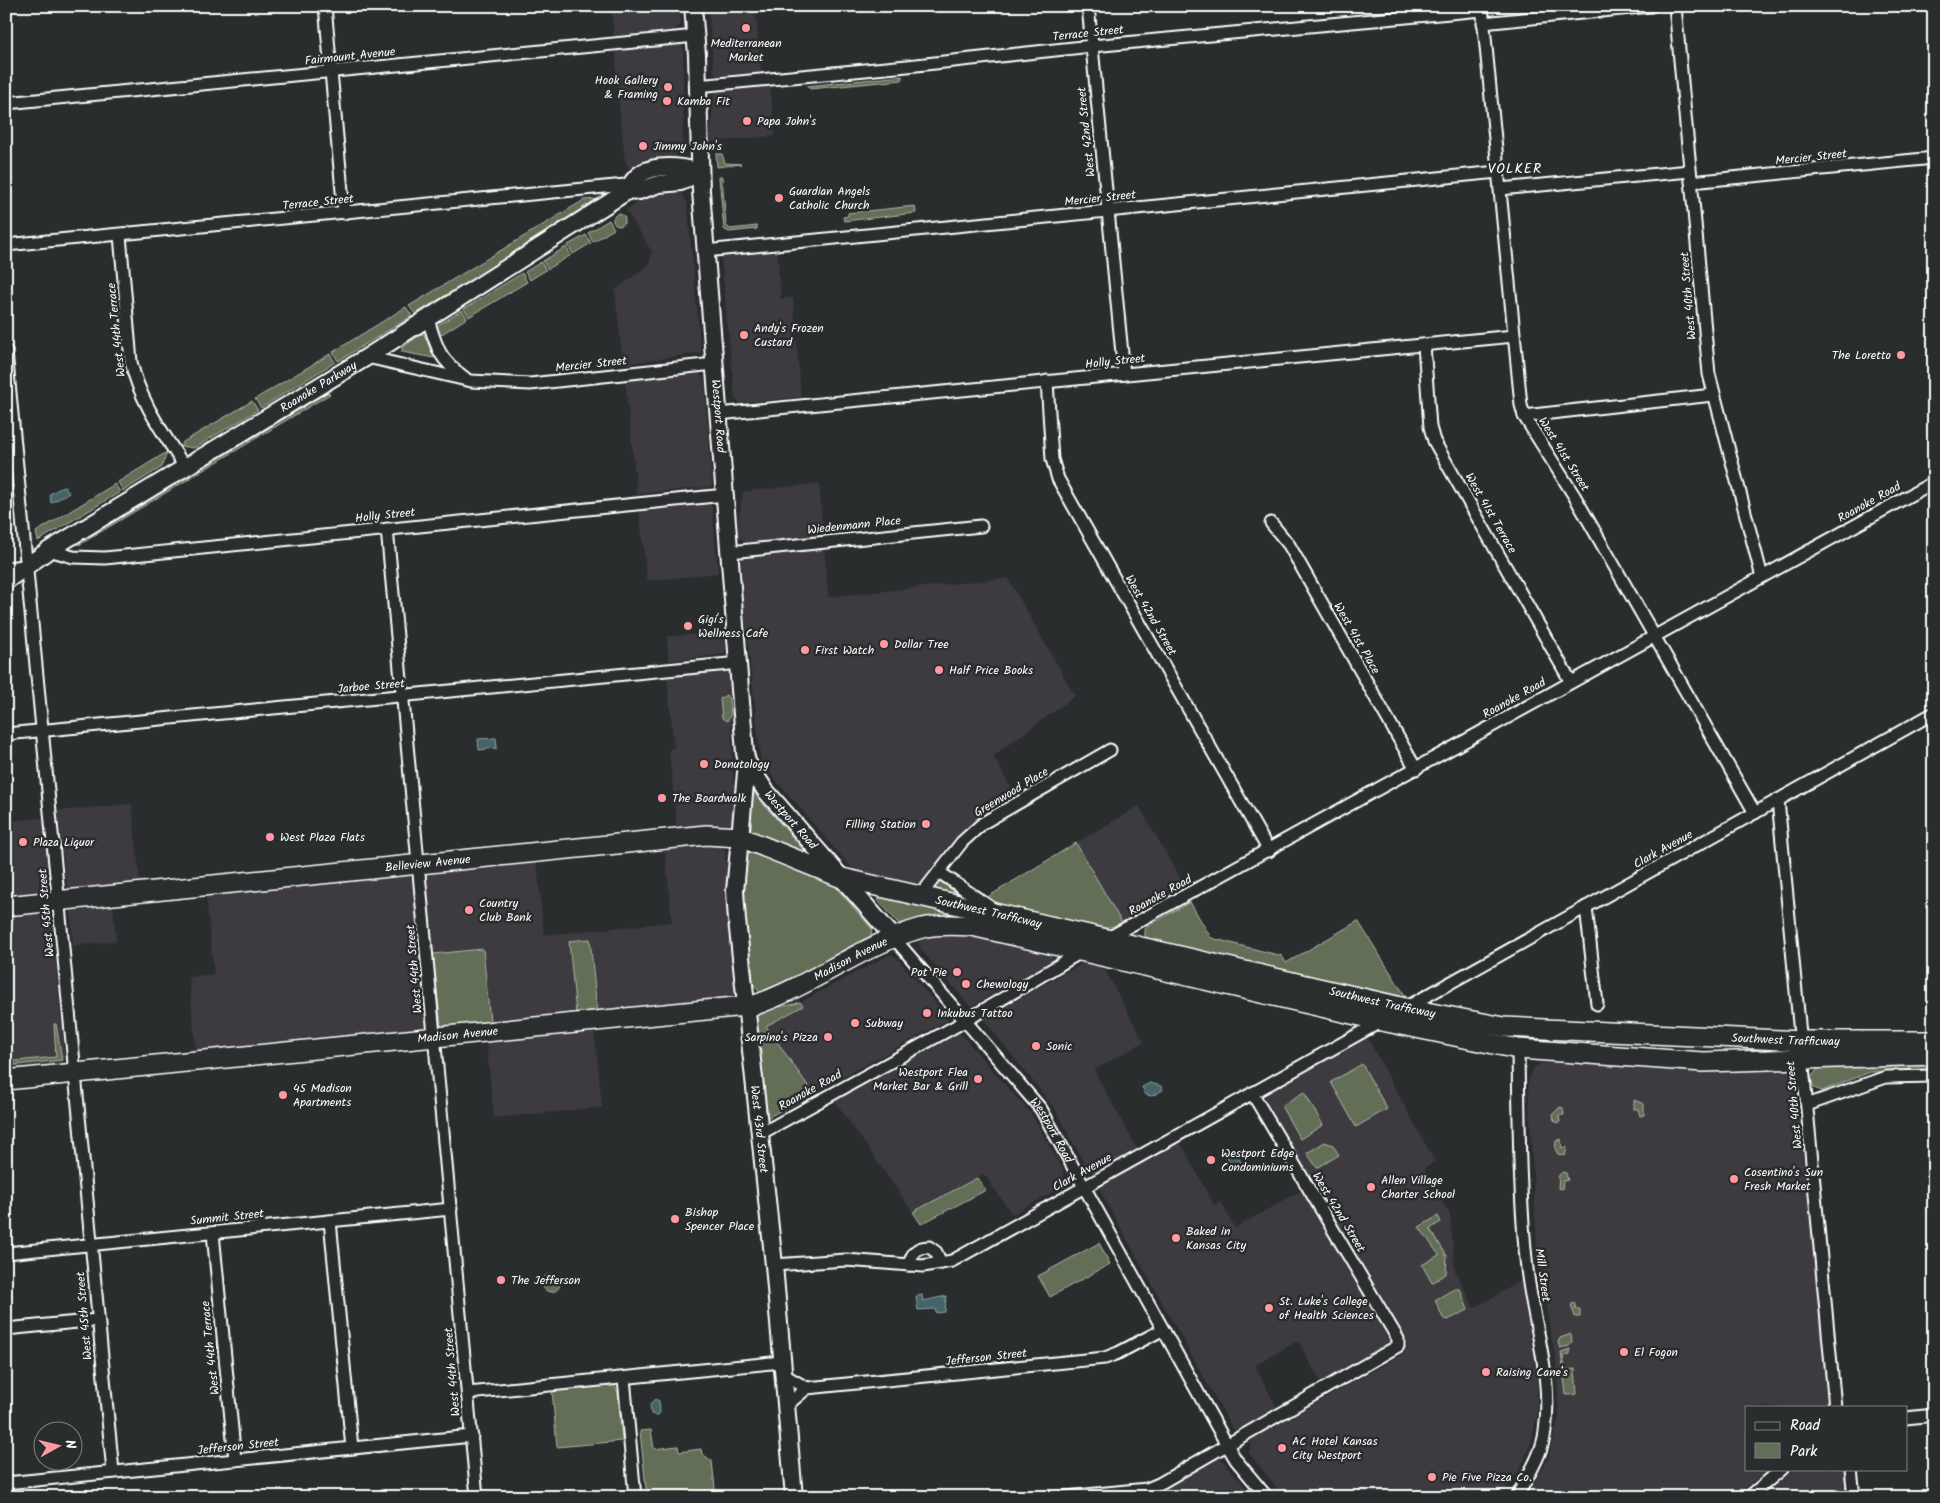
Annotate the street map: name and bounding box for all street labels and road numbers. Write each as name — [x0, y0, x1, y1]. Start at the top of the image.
street label: Terrace Street — [1052, 20, 1125, 47]
street label: Fairmount Avenue — [304, 42, 397, 71]
street label: West 42nd Street — [1072, 86, 1101, 178]
street label: Mercier Street — [1774, 144, 1848, 171]
street label: Mercier Street — [1063, 185, 1137, 212]
street label: Terrace Street — [282, 189, 355, 216]
street label: West 40th Street — [1675, 251, 1702, 341]
street label: West 44th Terrace — [102, 281, 131, 378]
street label: Holly Street — [1084, 349, 1146, 374]
street label: Mercier Street — [554, 351, 628, 378]
street label: Roanoke Parkway — [276, 356, 361, 418]
street label: Westport Road — [706, 379, 731, 454]
street label: West 41st Street — [1533, 413, 1594, 496]
street label: West 41st Terrace — [1460, 469, 1522, 558]
street label: Roanoke Road — [1834, 477, 1905, 528]
street label: Holly Street — [354, 503, 416, 528]
street label: Wiedenmann Place — [806, 511, 902, 540]
street label: West 42nd Street — [1120, 571, 1182, 660]
street label: West 41st Place — [1328, 599, 1385, 678]
street label: Roanoke Road — [1479, 673, 1550, 724]
street label: Jarboe Street — [337, 674, 406, 699]
street label: Greenwood Place — [970, 762, 1053, 822]
street label: Westport Road — [759, 786, 823, 855]
street label: Clark Avenue — [1630, 825, 1697, 874]
street label: Belleview Avenue — [384, 850, 472, 878]
street label: West 45th Street — [33, 868, 60, 958]
street label: Roanoke Road — [1125, 870, 1196, 921]
street label: Southwest Trafficway — [934, 891, 1044, 934]
street label: West 44th Street — [401, 923, 428, 1014]
street label: Madison Avenue — [810, 932, 891, 987]
street label: Southwest Trafficway — [1327, 982, 1437, 1024]
street label: Madison Avenue — [416, 1022, 500, 1049]
street label: Southwest Trafficway — [1731, 1029, 1840, 1051]
street label: West 40th Street — [1781, 1060, 1808, 1150]
street label: Roanoke Road — [775, 1065, 846, 1116]
street label: West 43rd Street — [745, 1084, 773, 1174]
street label: Westport Road — [1025, 1093, 1078, 1167]
street label: Clark Avenue — [1049, 1148, 1116, 1197]
street label: West 42nd Street — [1307, 1169, 1370, 1256]
street label: Summit Street — [189, 1204, 265, 1231]
street label: Mill Street — [1529, 1247, 1556, 1303]
street label: West 45th Street — [71, 1271, 98, 1361]
street label: West 44th Terrace — [196, 1299, 225, 1396]
street label: West 44th Street — [439, 1326, 466, 1417]
street label: Jefferson Street — [944, 1344, 1028, 1371]
street label: Jefferson Street — [196, 1433, 280, 1460]

